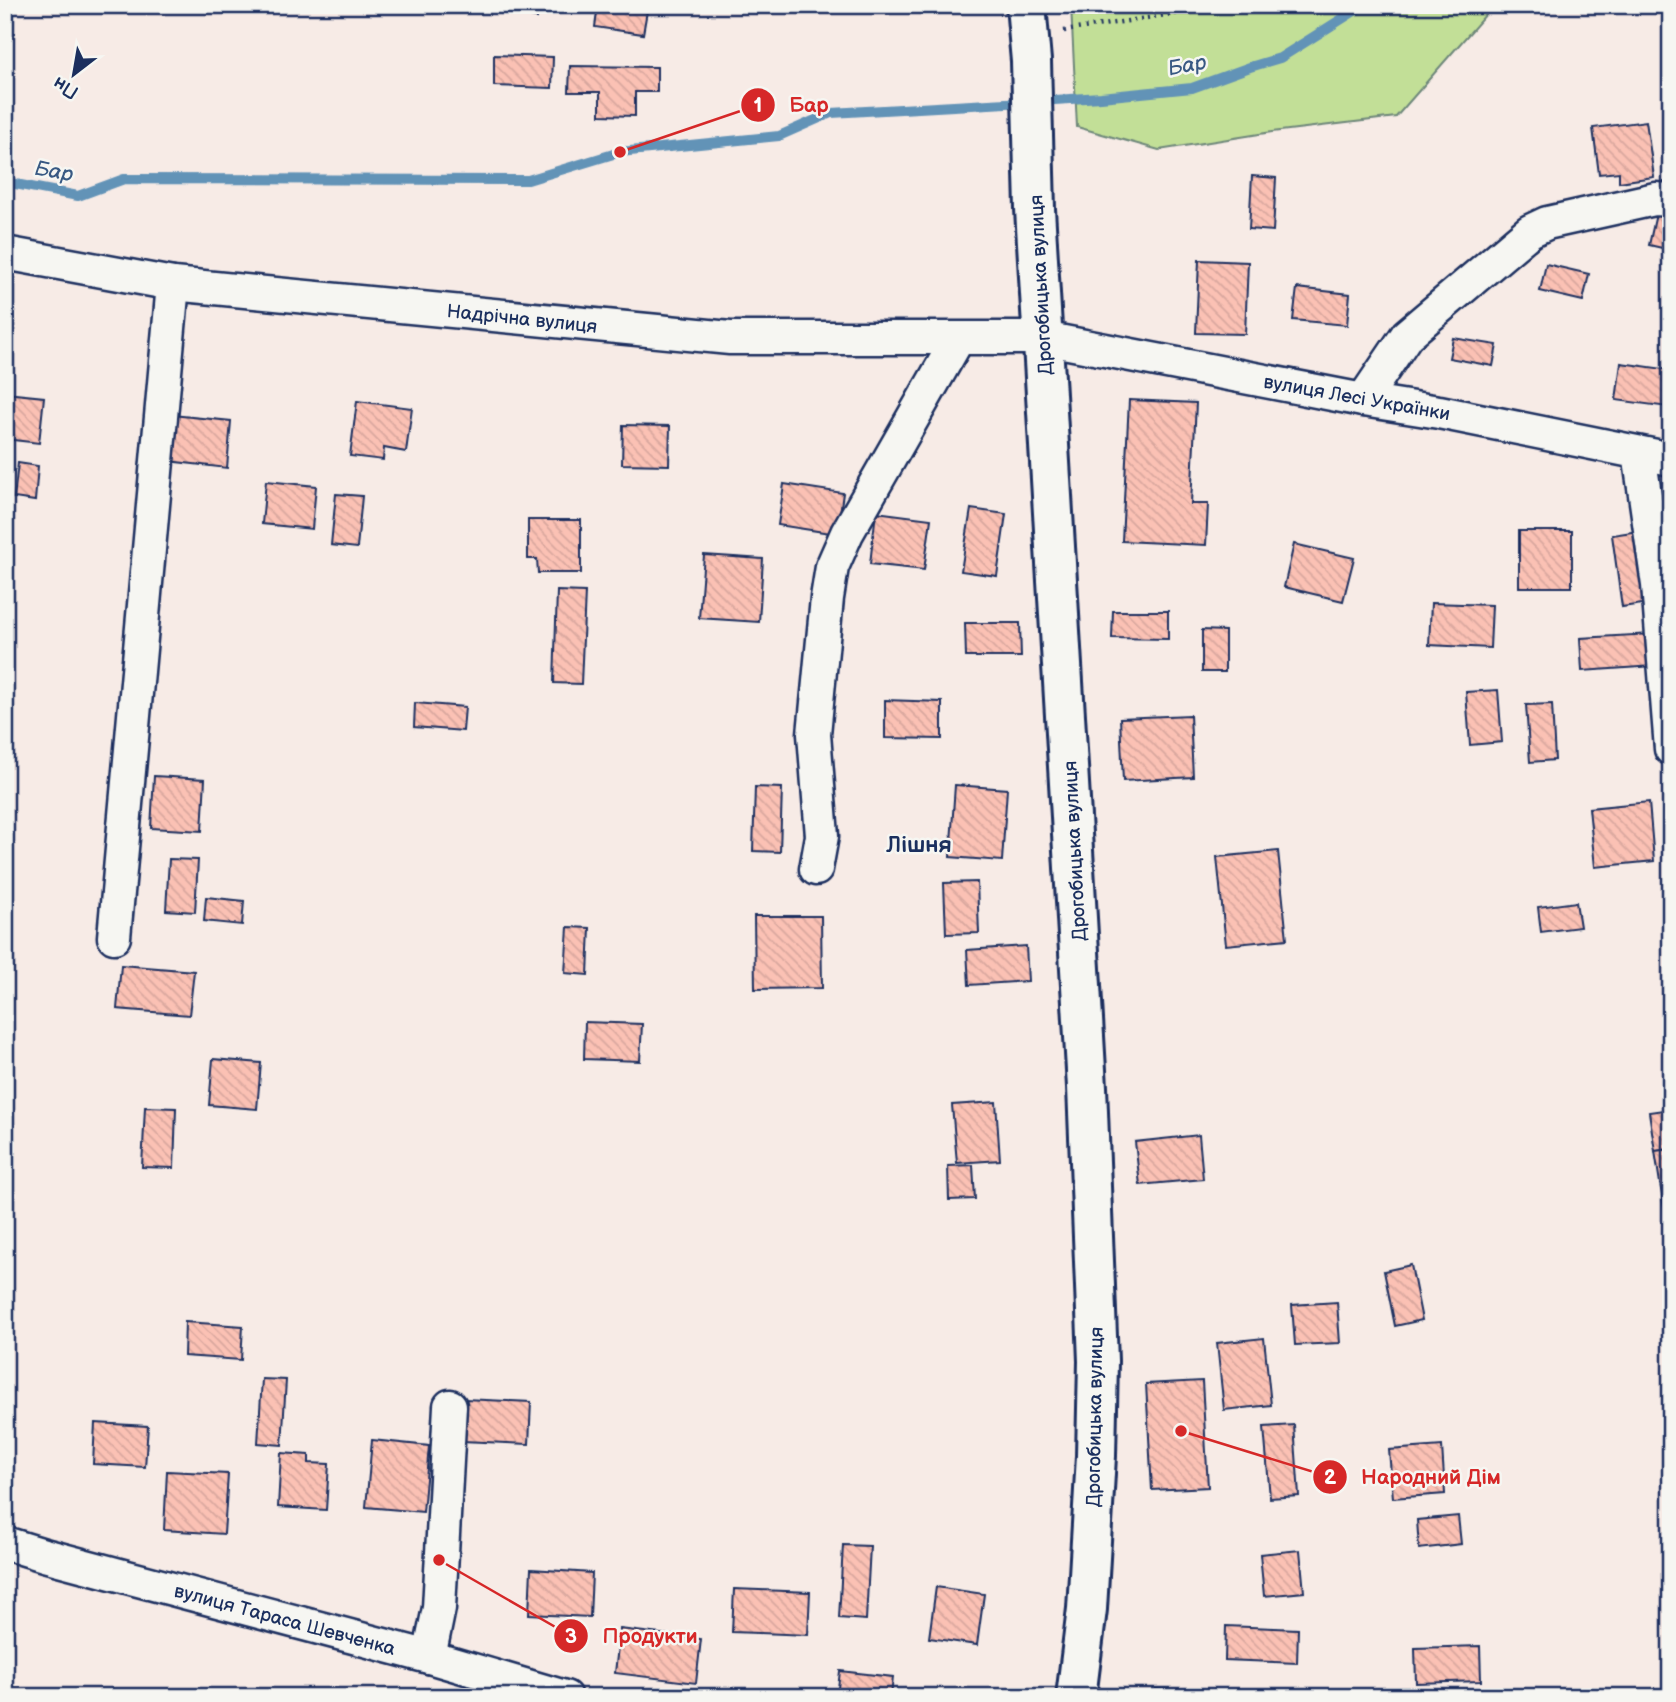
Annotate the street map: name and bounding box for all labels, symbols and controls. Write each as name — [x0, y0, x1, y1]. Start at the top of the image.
north arrow — [38, 38, 108, 108]
water label: Бар — [1166, 49, 1209, 81]
text: Пн — [49, 71, 83, 104]
callout: Бар — [741, 84, 843, 126]
text: 1 — [754, 93, 762, 118]
text: Бар — [789, 93, 829, 118]
water label: Бар — [33, 156, 75, 187]
street label: Дрогобицька вулиця — [1025, 194, 1058, 376]
street label: Надрічна вулиця — [446, 300, 598, 339]
street label: вулиця Лесі Українки — [1262, 371, 1452, 426]
street label: Дрогобицька вулиця — [1059, 760, 1092, 942]
district label: Лішня — [885, 831, 952, 859]
street label: Дрогобицька вулиця — [1082, 1327, 1109, 1507]
callout: Народний Дім — [1312, 1456, 1515, 1498]
text: 2 — [1324, 1465, 1337, 1490]
text: Народний Дім — [1361, 1465, 1501, 1490]
street label: вулиця Тараса Шевченка — [172, 1580, 398, 1661]
callout: Продукти — [553, 1615, 712, 1657]
text: 3 — [565, 1624, 577, 1649]
text: Продукти — [602, 1624, 698, 1649]

